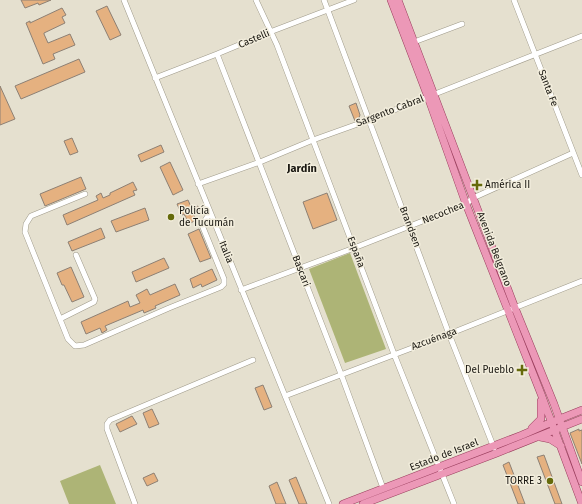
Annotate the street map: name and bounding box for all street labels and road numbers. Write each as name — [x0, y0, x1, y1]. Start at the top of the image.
street label: Castelli — [236, 27, 272, 51]
street label: Santa Fe — [536, 68, 560, 108]
street label: Sargento Cabral — [354, 93, 426, 129]
street label: Necochea — [420, 199, 466, 227]
street label: Brandsen — [397, 205, 423, 249]
street label: Avenida Belgrano — [474, 210, 514, 288]
street label: España — [345, 235, 367, 269]
street label: Italia — [216, 239, 236, 265]
street label: Bascari — [290, 253, 313, 289]
street label: Azcuénaga — [410, 325, 458, 353]
street label: Estado de Israel — [408, 436, 480, 474]

